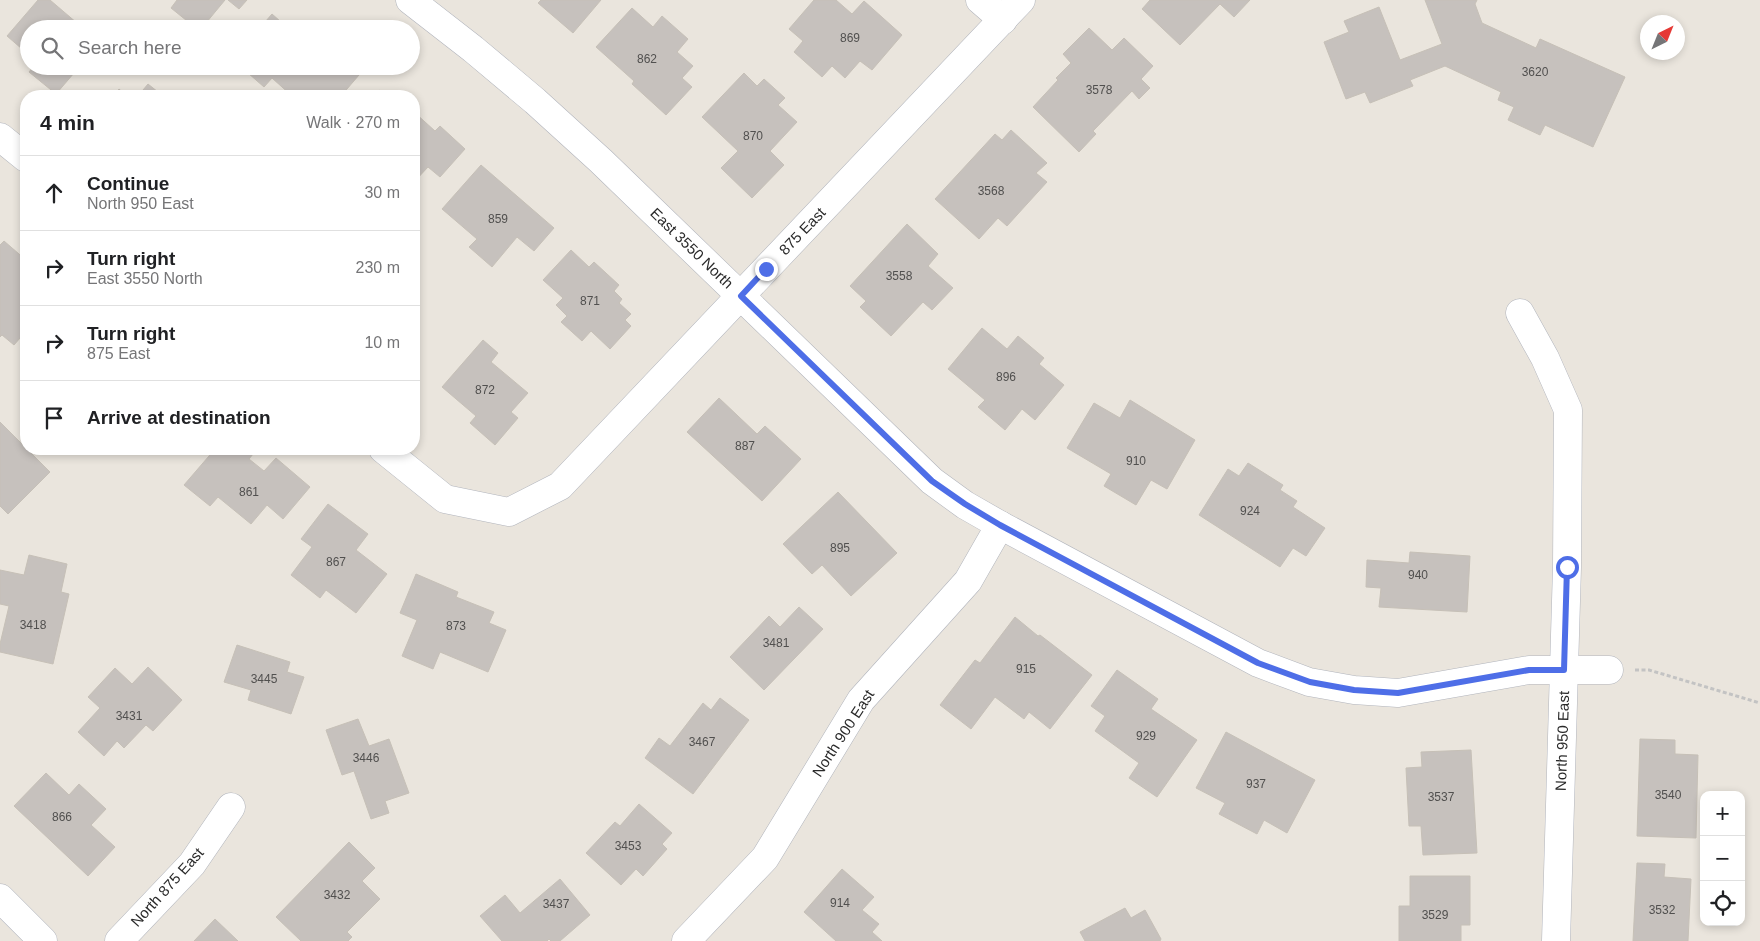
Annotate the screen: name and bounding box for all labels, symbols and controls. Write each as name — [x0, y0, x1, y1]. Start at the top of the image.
north arrow — [1640, 15, 1685, 60]
search box — [20, 20, 420, 75]
house number: 869 — [840, 31, 860, 45]
icon: search — [38, 34, 66, 62]
text: Search here — [78, 37, 182, 58]
house number: 862 — [637, 52, 657, 66]
house number: 3620 — [1522, 65, 1549, 79]
house number: 3578 — [1086, 83, 1113, 97]
text: 4 min — [40, 111, 95, 134]
text: Walk · 270 m — [306, 114, 400, 131]
house number: 870 — [743, 129, 763, 143]
text: Continue — [87, 173, 169, 194]
icon: ahead — [40, 179, 68, 207]
text: 30 m — [364, 184, 400, 201]
house number: 3568 — [978, 184, 1005, 198]
text: North 950 East — [87, 195, 194, 212]
street label: 875 East — [775, 203, 829, 258]
street label: East 3550 North — [647, 204, 737, 292]
house number: 859 — [488, 212, 508, 226]
text: Turn right — [87, 248, 175, 269]
icon: right — [40, 254, 68, 282]
route end — [755, 258, 778, 281]
text: 230 m — [356, 259, 400, 276]
house number: 3558 — [886, 269, 913, 283]
text: East 3550 North — [87, 270, 203, 287]
house number: 871 — [580, 294, 600, 308]
text: Turn right — [87, 323, 175, 344]
icon: right — [40, 329, 68, 357]
text: 10 m — [364, 334, 400, 351]
text: 875 East — [87, 345, 150, 362]
house number: 896 — [996, 370, 1016, 384]
house number: 872 — [475, 383, 495, 397]
icon: arrive — [40, 404, 68, 432]
text: Arrive at destination — [87, 407, 271, 428]
house number: 887 — [735, 439, 755, 453]
house number: 910 — [1126, 454, 1146, 468]
house number: 861 — [239, 485, 259, 499]
house number: 924 — [1240, 504, 1260, 518]
house number: 895 — [830, 541, 850, 555]
house number: 867 — [326, 555, 346, 569]
route start — [1556, 556, 1579, 579]
house number: 940 — [1408, 568, 1428, 582]
house number: 3418 — [20, 618, 47, 632]
house number: 873 — [446, 619, 466, 633]
house number: 3481 — [763, 636, 790, 650]
house number: 915 — [1016, 662, 1036, 676]
house number: 3445 — [251, 672, 278, 686]
street label: North 900 East — [809, 686, 878, 780]
street label: North 950 East — [1552, 690, 1572, 791]
house number: 3431 — [116, 709, 143, 723]
house number: 929 — [1136, 729, 1156, 743]
house number: 3467 — [689, 735, 716, 749]
house number: 3446 — [353, 751, 380, 765]
house number: 937 — [1246, 777, 1266, 791]
house number: 3540 — [1655, 788, 1682, 802]
house number: 3537 — [1428, 790, 1455, 804]
map controls — [1700, 791, 1745, 926]
button: + — [1700, 791, 1745, 836]
house number: 866 — [52, 810, 72, 824]
button: − — [1700, 836, 1745, 881]
house number: 3453 — [615, 839, 642, 853]
street label: North 875 East — [127, 844, 207, 930]
button: locate — [1700, 881, 1745, 926]
house number: 3432 — [324, 888, 351, 902]
house number: 914 — [830, 896, 850, 910]
house number: 3437 — [543, 897, 570, 911]
house number: 3532 — [1649, 903, 1676, 917]
house number: 3529 — [1422, 908, 1449, 922]

